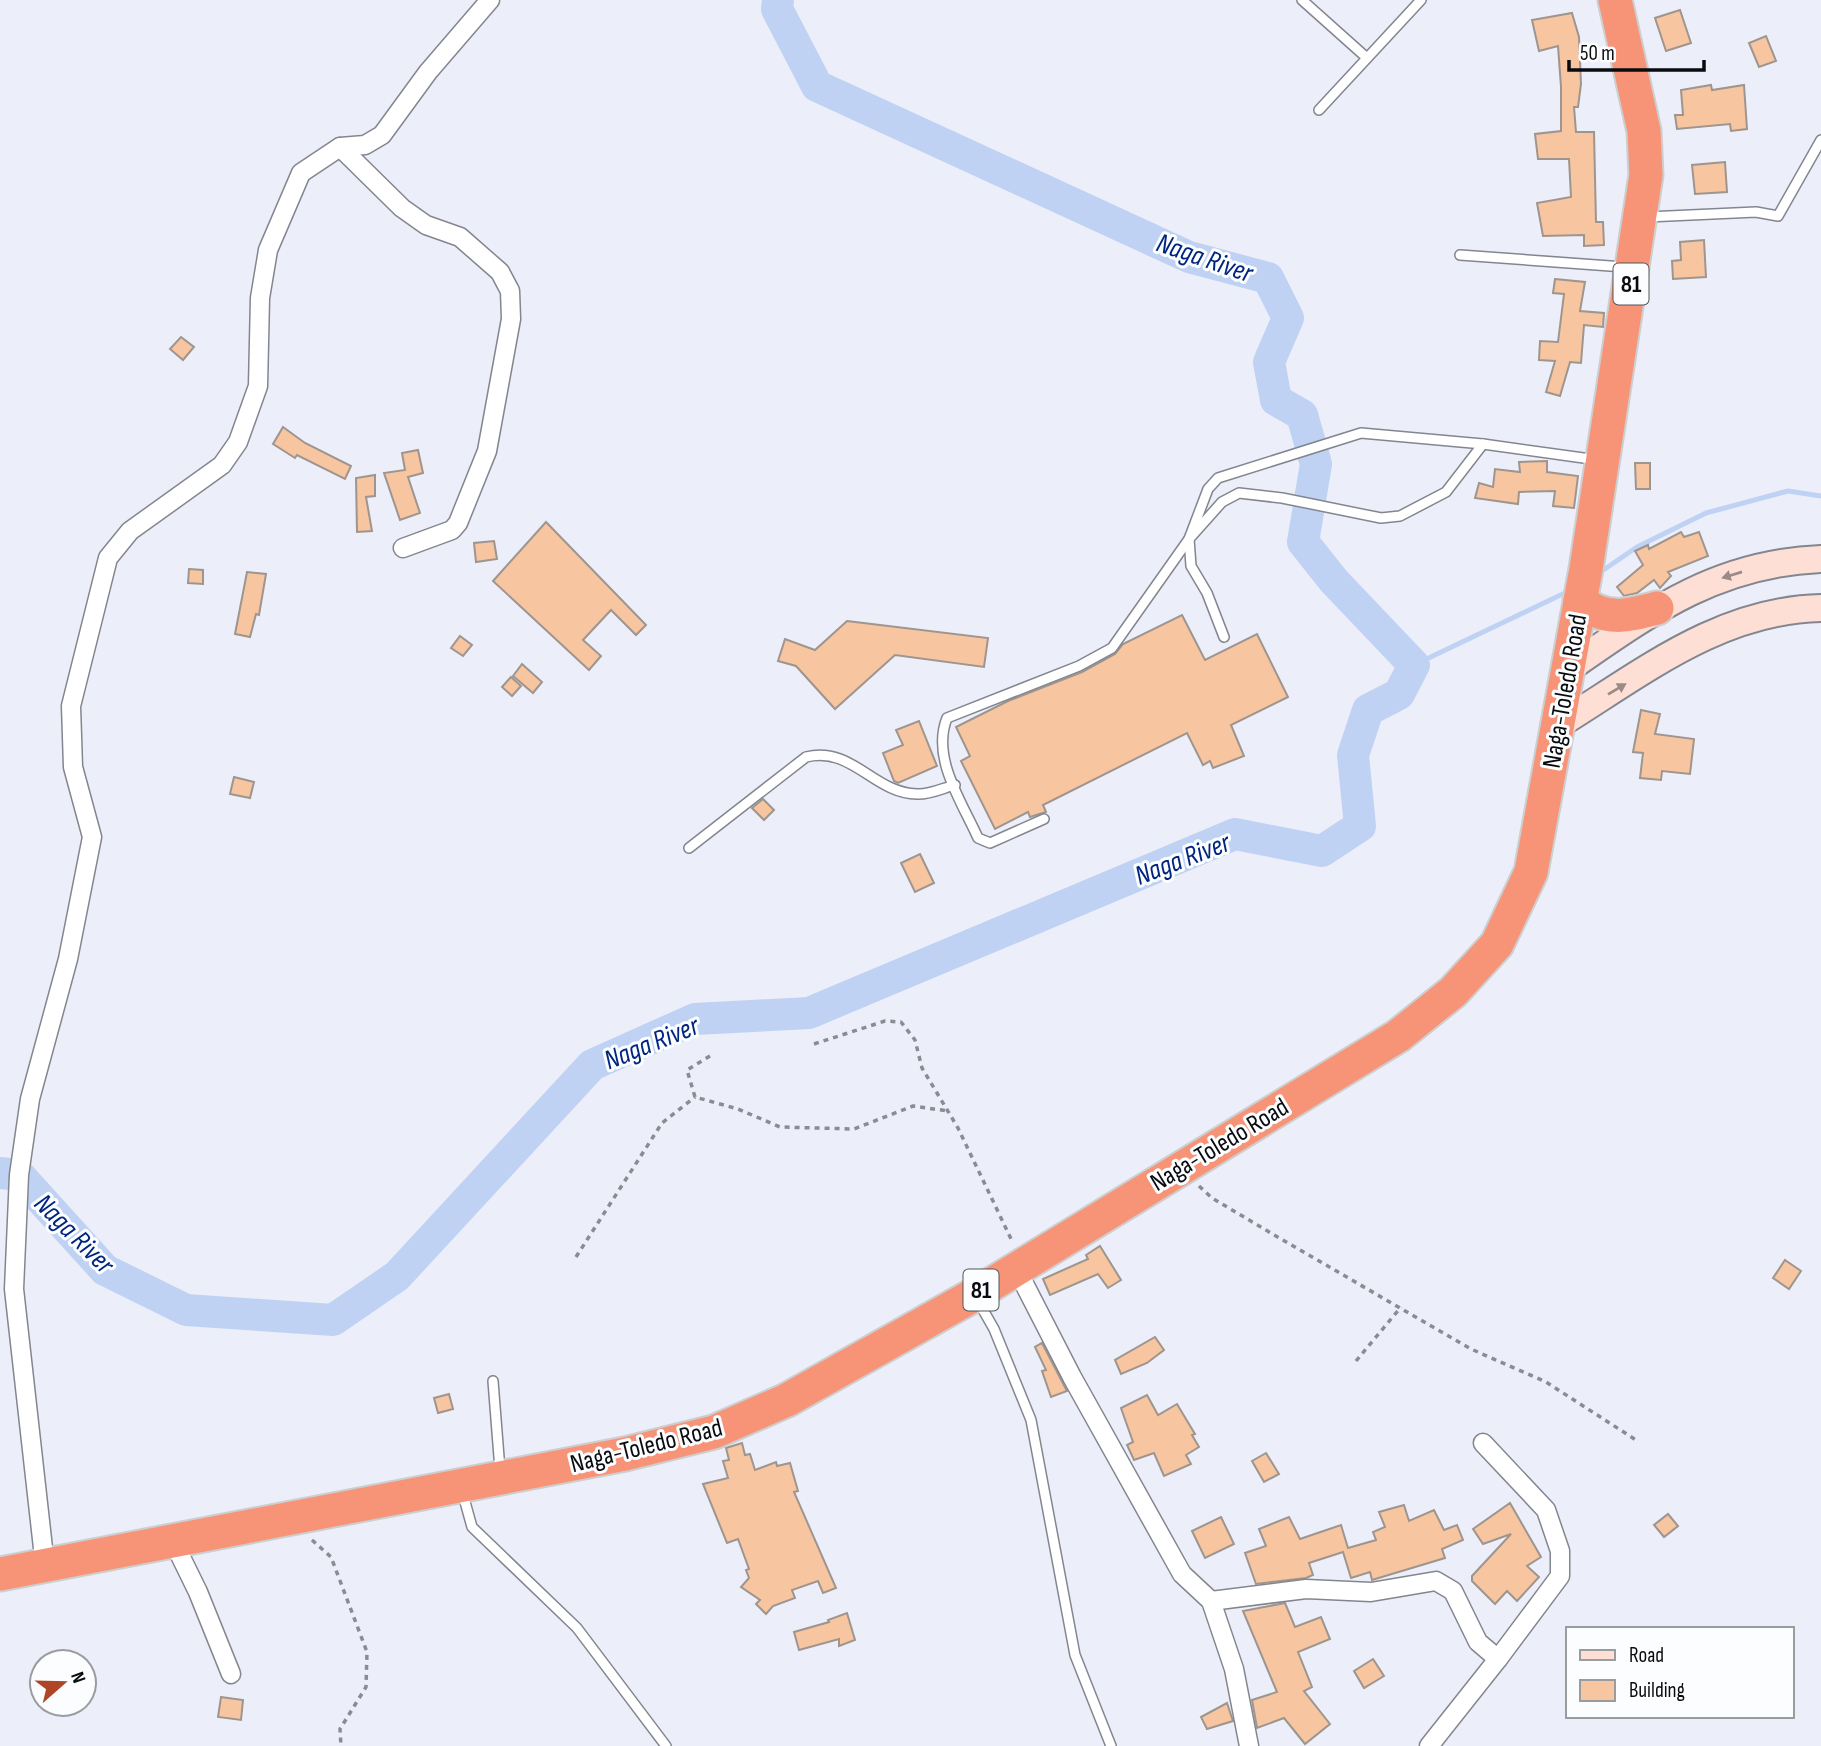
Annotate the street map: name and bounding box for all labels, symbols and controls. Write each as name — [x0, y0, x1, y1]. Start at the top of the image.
scale bar — [1569, 28, 1704, 72]
text: 50 m — [1580, 41, 1615, 66]
water label: Naga River — [1152, 227, 1258, 291]
road number: 81 — [1614, 264, 1648, 304]
one-way arrow — [1721, 571, 1742, 581]
street label: Naga-Toledo Road — [1537, 612, 1594, 771]
one-way arrow — [1607, 683, 1626, 695]
water label: Naga River — [1130, 826, 1236, 893]
water label: Naga River — [599, 1009, 705, 1077]
street label: Naga-Toledo Road — [1145, 1092, 1294, 1199]
water label: Naga River — [27, 1187, 122, 1282]
road number: 81 — [964, 1270, 998, 1310]
street label: Naga-Toledo Road — [567, 1413, 726, 1480]
legend — [1566, 1627, 1793, 1718]
text: Road — [1629, 1643, 1664, 1668]
north arrow — [28, 1648, 98, 1718]
text: N — [65, 1669, 90, 1686]
text: Building — [1629, 1678, 1685, 1703]

